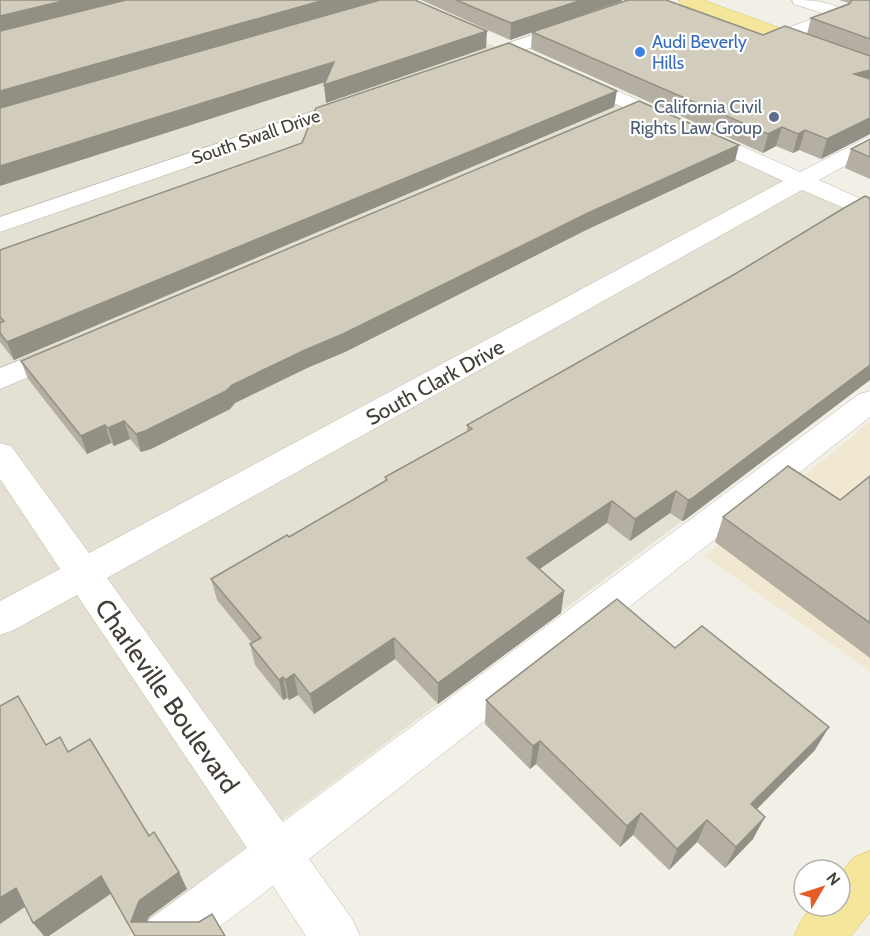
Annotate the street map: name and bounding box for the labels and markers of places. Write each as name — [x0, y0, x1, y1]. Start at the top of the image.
place label: Audi Beverly Hills — [652, 31, 747, 74]
marker: Audi Beverly Hills — [633, 45, 647, 59]
place label: California Civil Rights Law Group — [630, 96, 763, 139]
marker: California Civil Rights Law Group — [767, 110, 781, 124]

